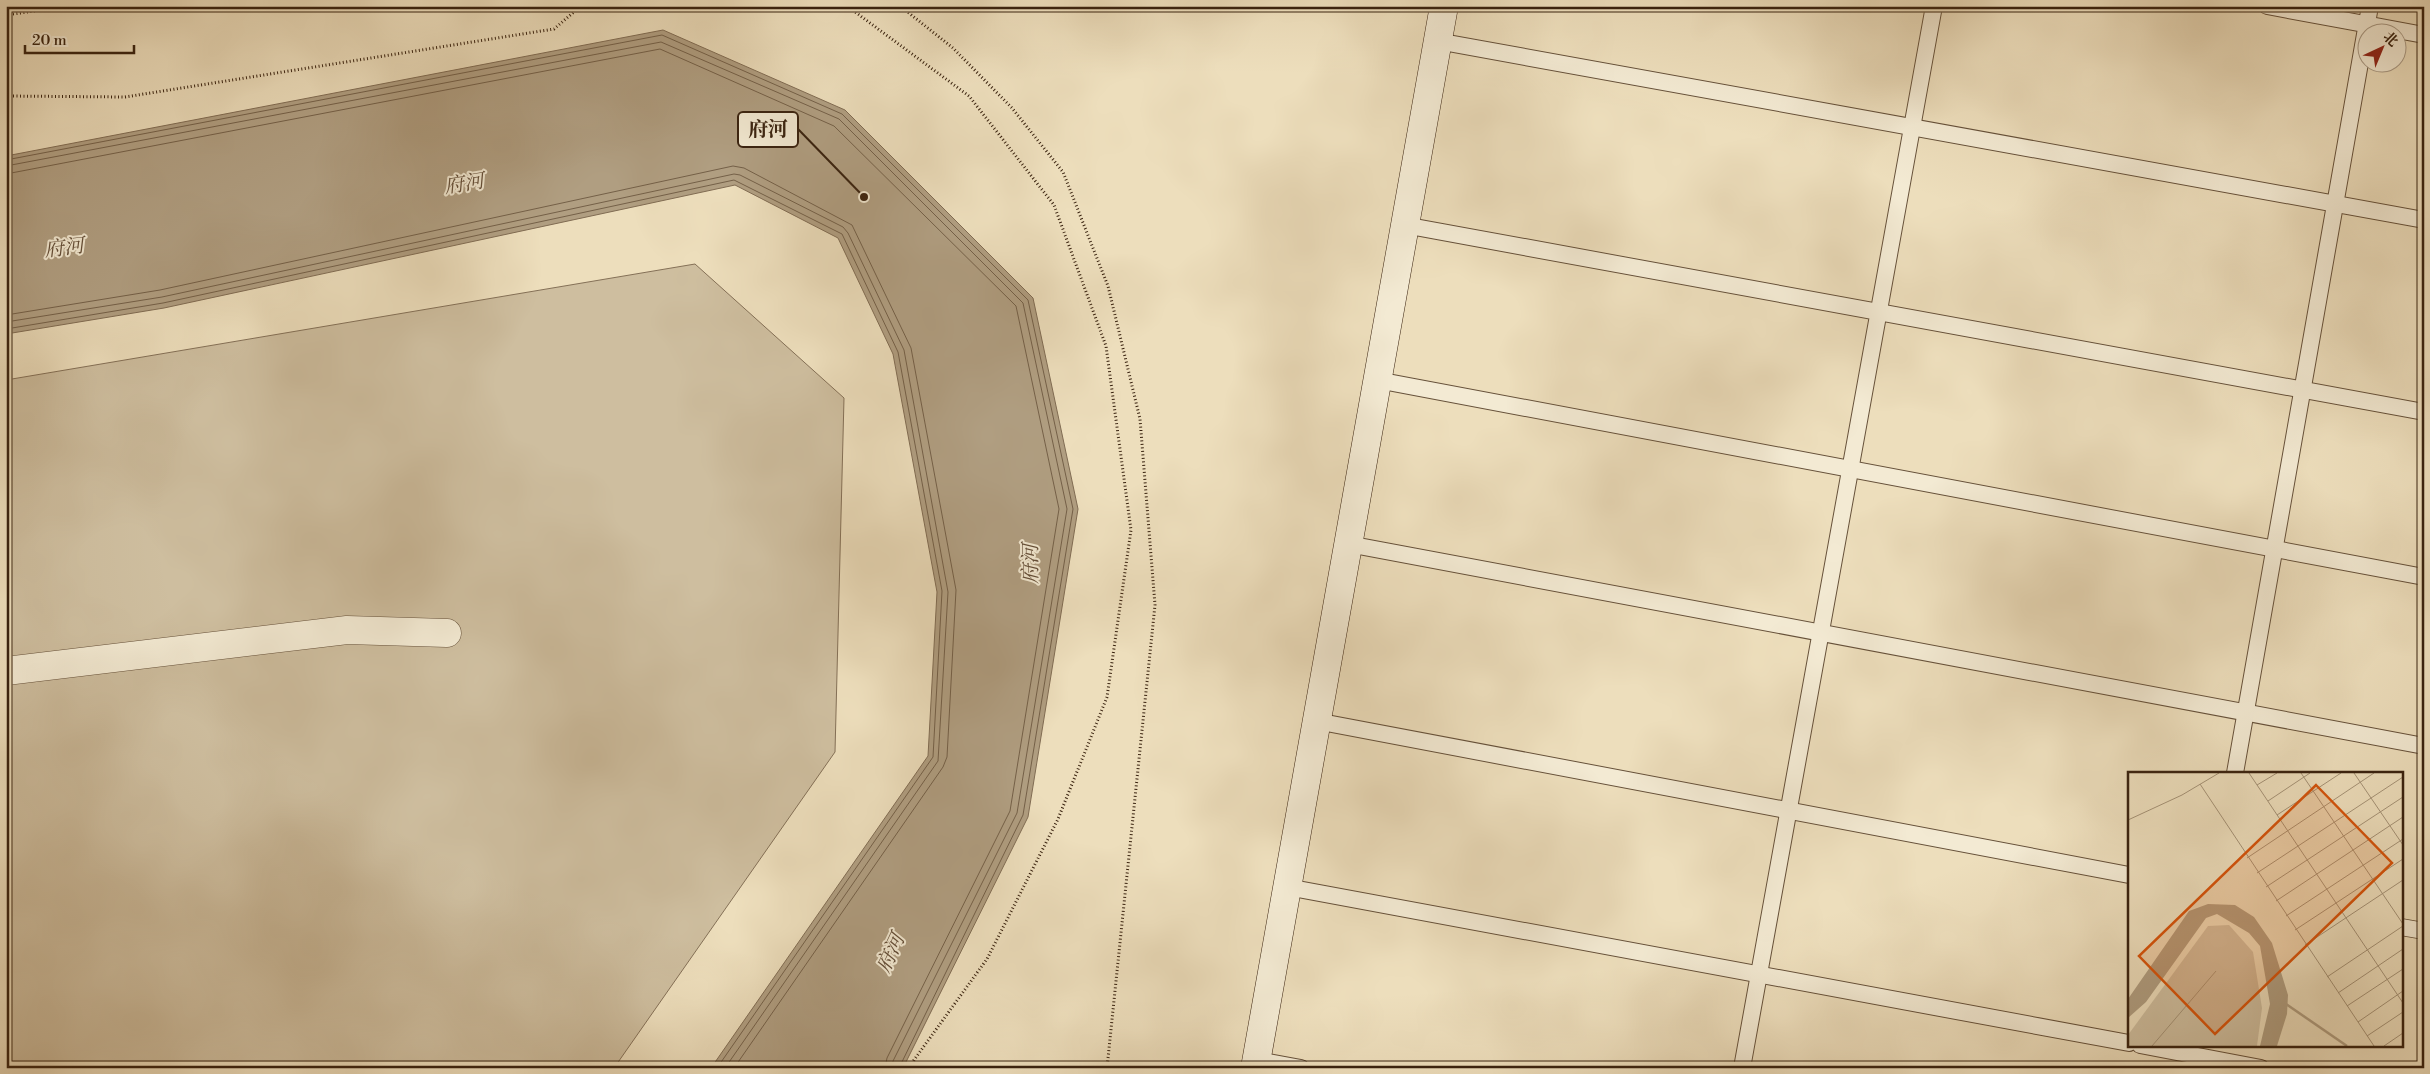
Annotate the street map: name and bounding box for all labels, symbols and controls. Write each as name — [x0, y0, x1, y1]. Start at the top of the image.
scale bar — [25, 22, 134, 54]
north arrow — [2358, 22, 2408, 72]
text: 北 — [2379, 28, 2402, 51]
text: 20 m — [32, 31, 67, 50]
callout: 府河 — [738, 112, 798, 147]
text: 府河 — [748, 118, 788, 143]
water label: 府河 — [443, 169, 489, 200]
water label: 府河 — [43, 233, 89, 263]
water label: 府河 — [1019, 541, 1044, 584]
inset map — [2128, 772, 2402, 1046]
water label: 府河 — [872, 928, 912, 977]

